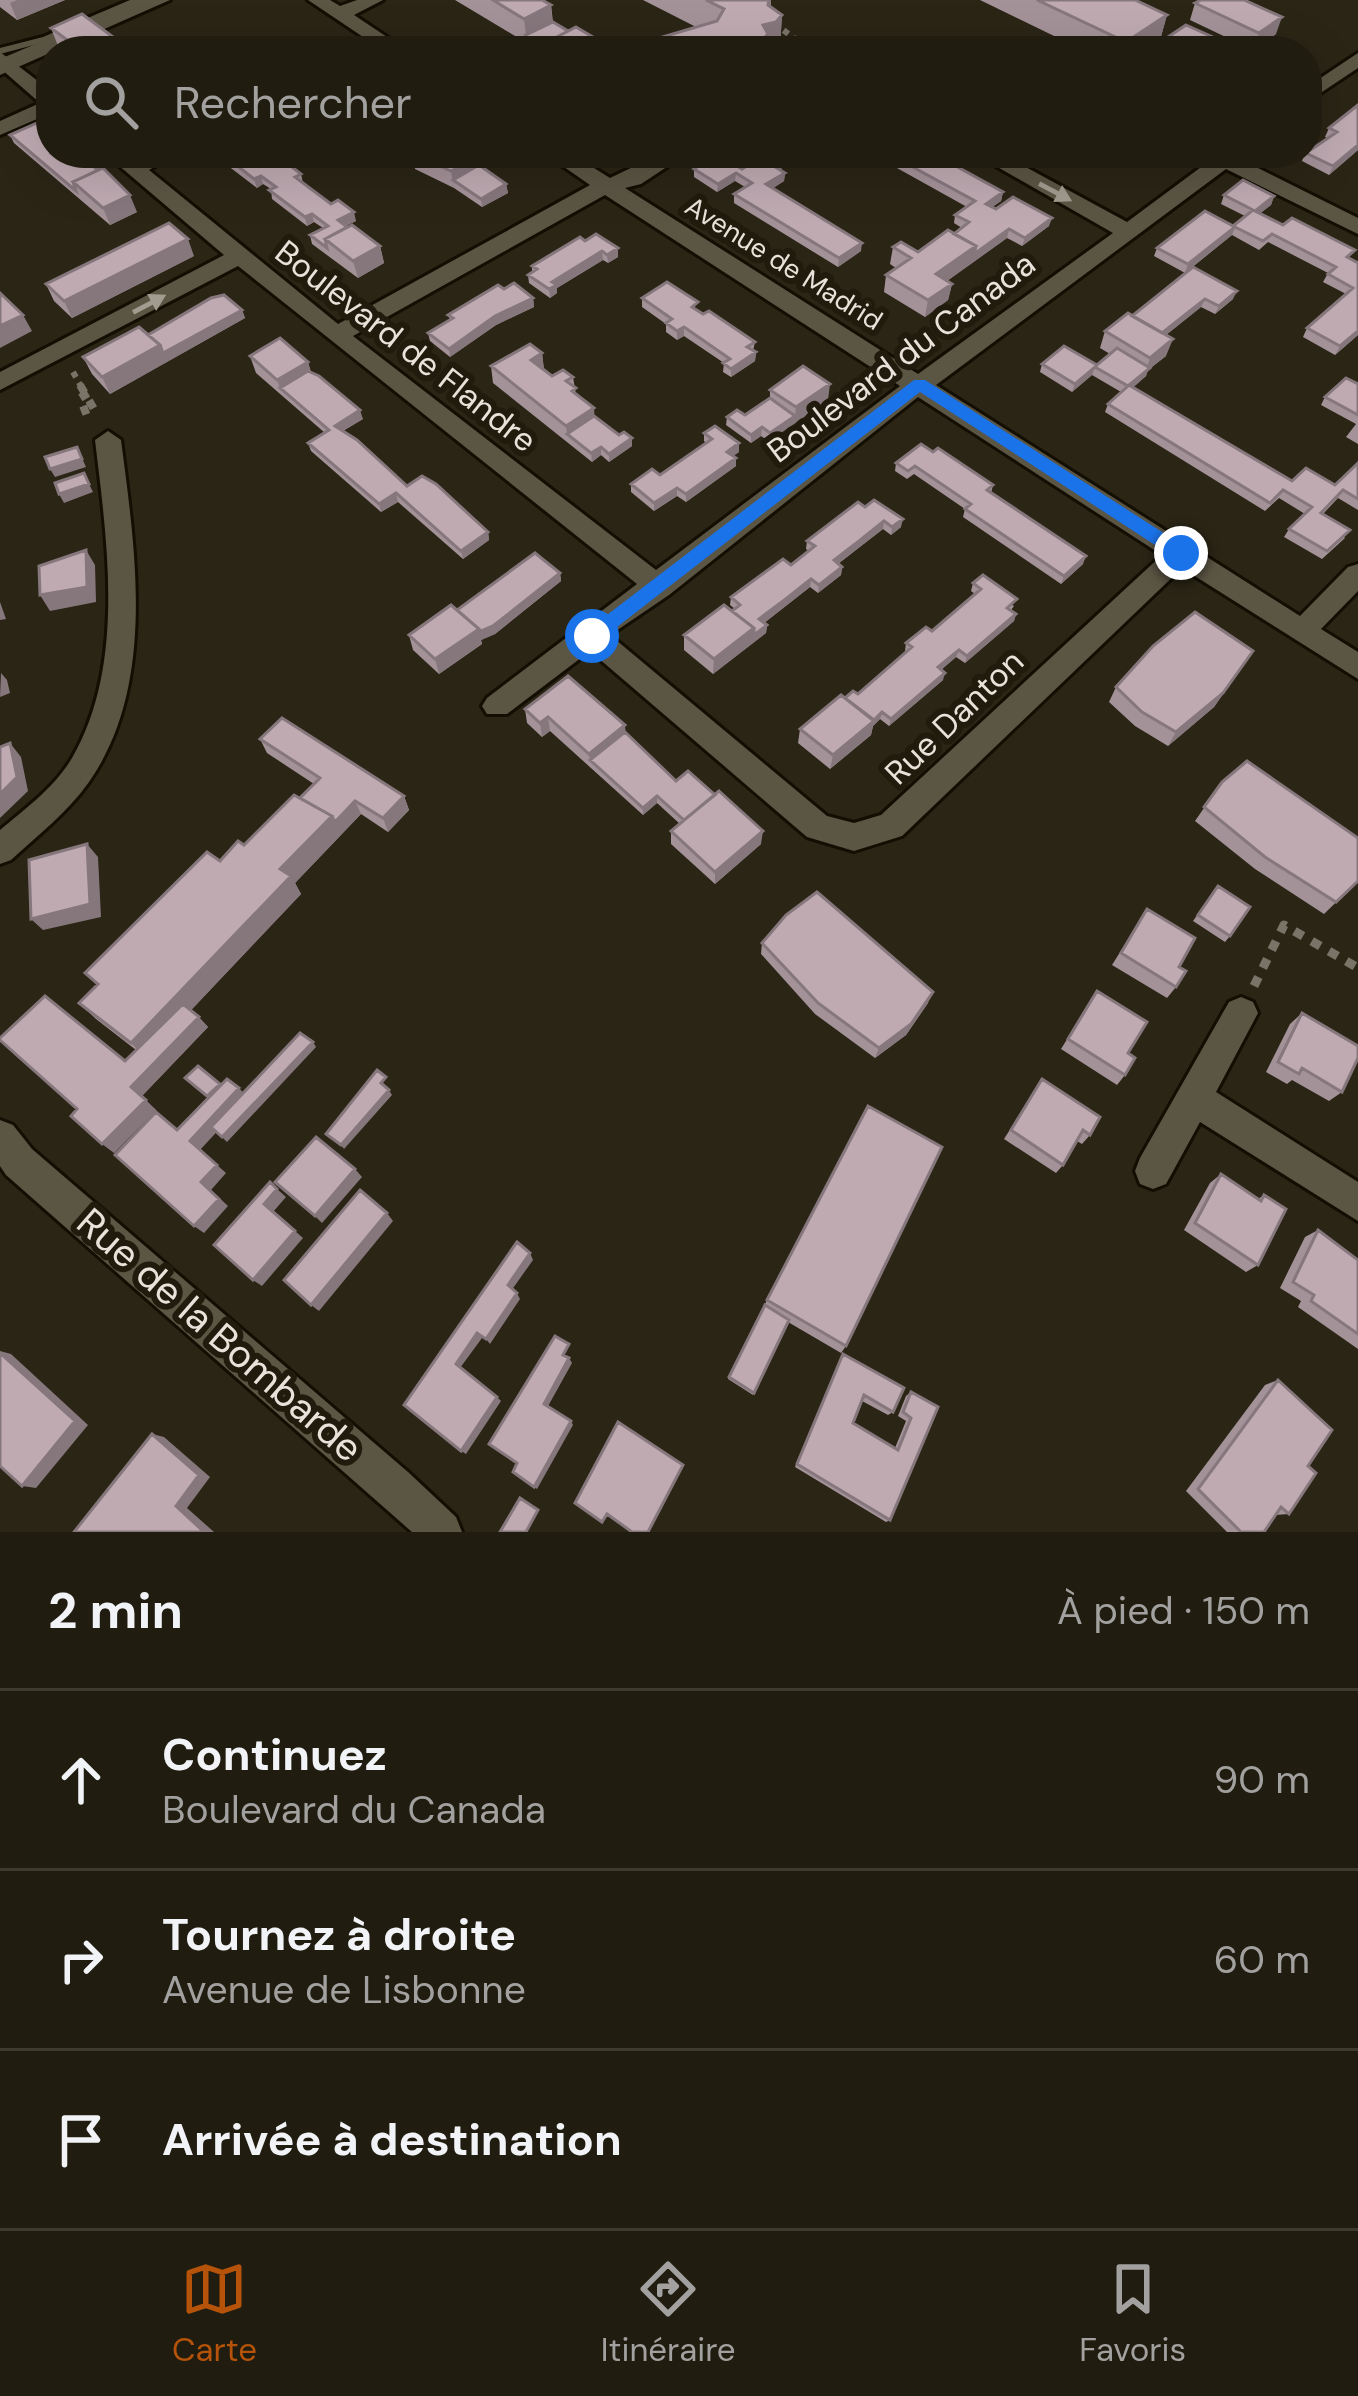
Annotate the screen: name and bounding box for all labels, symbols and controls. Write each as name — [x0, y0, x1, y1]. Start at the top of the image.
search box — [36, 36, 1322, 168]
icon: search — [78, 69, 144, 135]
text: Rechercher — [174, 73, 412, 132]
one-way arrow — [1038, 181, 1073, 202]
street label: Avenue de Madrid — [679, 188, 889, 338]
street label: Boulevard de Flandre — [266, 230, 546, 462]
street label: Boulevard du Canada — [758, 242, 1044, 472]
one-way arrow — [131, 294, 166, 314]
route end — [1154, 526, 1208, 580]
route start — [565, 609, 619, 663]
street label: Rue Danton — [876, 640, 1032, 794]
street label: Rue de la Bombarde — [66, 1197, 374, 1473]
text: 2 min — [48, 1577, 183, 1644]
text: À pied · 150 m — [1057, 1585, 1310, 1636]
text: Continuez — [162, 1725, 387, 1784]
icon: ahead — [48, 1747, 114, 1813]
text: 90 m — [1214, 1754, 1310, 1805]
text: Boulevard du Canada — [162, 1784, 546, 1835]
text: Tournez à droite — [162, 1905, 516, 1964]
icon: right — [48, 1927, 114, 1993]
text: 60 m — [1214, 1934, 1310, 1985]
text: Avenue de Lisbonne — [162, 1964, 526, 2015]
icon: arrive — [48, 2107, 114, 2173]
text: Arrivée à destination — [162, 2110, 622, 2169]
tab: Carte — [172, 2256, 257, 2371]
tab: Itinéraire — [601, 2256, 736, 2371]
tab: Favoris — [1079, 2256, 1186, 2371]

